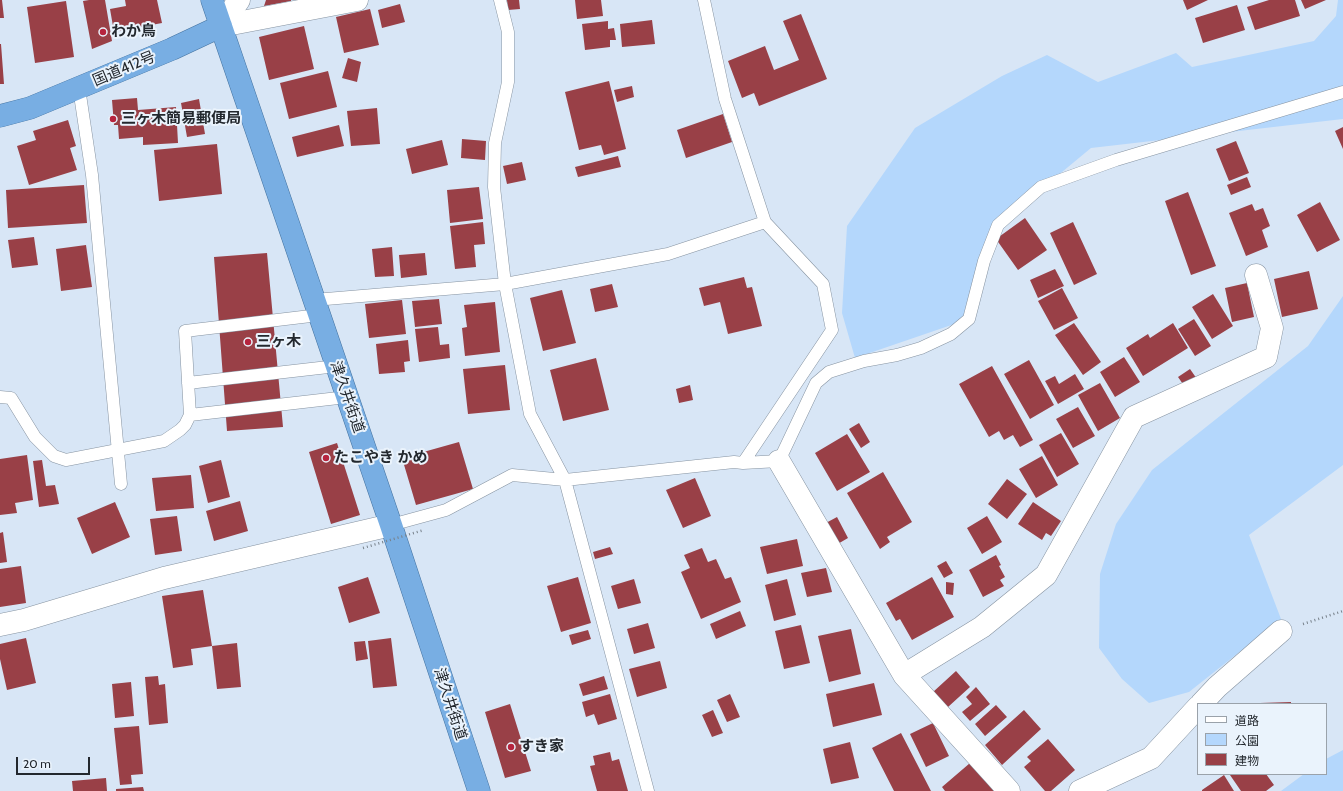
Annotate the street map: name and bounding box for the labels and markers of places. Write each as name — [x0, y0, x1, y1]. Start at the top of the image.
place label: わか鳥 — [111, 23, 156, 41]
marker: わか鳥 — [98, 27, 108, 37]
place label: 三ヶ木簡易郵便局 — [121, 110, 241, 128]
marker: 三ヶ木簡易郵便局 — [108, 114, 118, 124]
place label: 三ヶ木 — [256, 333, 301, 351]
marker: 三ヶ木 — [243, 337, 253, 347]
place label: たこやき かめ — [334, 449, 427, 467]
marker: たこやき かめ — [321, 453, 331, 463]
place label: すき家 — [519, 738, 564, 756]
marker: すき家 — [506, 742, 516, 752]

